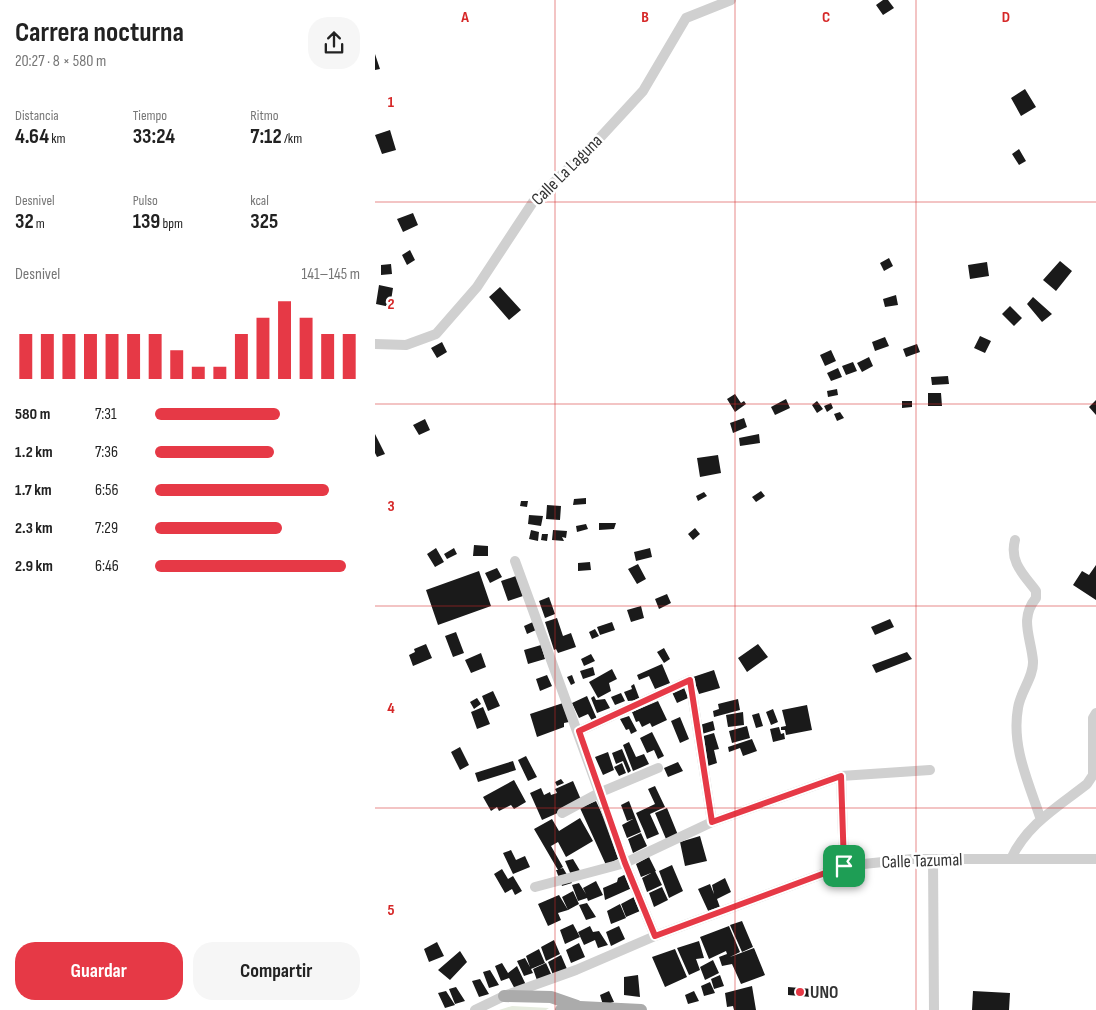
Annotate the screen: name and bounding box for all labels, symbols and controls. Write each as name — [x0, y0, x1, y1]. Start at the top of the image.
text: A — [460, 8, 469, 27]
text: B — [641, 8, 649, 27]
text: C — [822, 8, 830, 27]
text: D — [1002, 8, 1010, 27]
text: Carrera nocturna — [15, 16, 184, 49]
button: share — [308, 17, 360, 69]
text: 20:27 · 8 × 580 m — [15, 52, 106, 71]
text: 1 — [388, 93, 395, 112]
text: Distancia — [15, 107, 59, 124]
text: Tiempo — [133, 107, 167, 124]
text: Ritmo — [250, 107, 278, 124]
text: 4.64 — [15, 124, 49, 149]
text: 33:24 — [133, 124, 175, 149]
text: 7:12 — [250, 124, 282, 149]
text: km — [49, 130, 66, 147]
text: /km — [282, 130, 302, 147]
street label: Calle La Laguna — [527, 130, 607, 210]
text: Desnivel — [15, 192, 55, 209]
text: Pulso — [133, 192, 158, 209]
text: kcal — [250, 192, 269, 209]
text: 32 — [15, 209, 34, 234]
text: 139 — [133, 209, 160, 234]
text: 325 — [250, 209, 278, 234]
text: m — [34, 215, 45, 232]
text: bpm — [160, 215, 183, 232]
text: Desnivel — [15, 265, 60, 284]
text: 141–145 m — [302, 265, 360, 284]
text: 2 — [387, 295, 395, 314]
text: 580 m — [15, 405, 50, 424]
text: 7:31 — [95, 405, 117, 424]
text: 1.2 km — [15, 443, 53, 462]
text: 7:36 — [95, 443, 118, 462]
text: 1.7 km — [15, 481, 52, 500]
text: 6:56 — [95, 481, 118, 500]
text: 3 — [387, 497, 395, 516]
text: 2.3 km — [15, 519, 53, 538]
text: 7:29 — [95, 519, 118, 538]
text: 2.9 km — [15, 557, 53, 576]
text: 6:46 — [95, 557, 119, 576]
text: 4 — [387, 699, 395, 718]
pin — [823, 845, 865, 887]
street label: Calle Tazumal — [881, 849, 963, 873]
icon: arrive — [830, 852, 858, 880]
text: 5 — [387, 901, 395, 920]
button: Guardar — [15, 942, 183, 1000]
button: Compartir — [193, 942, 360, 1000]
place label: UNO — [810, 982, 838, 1003]
marker: UNO — [794, 986, 806, 998]

